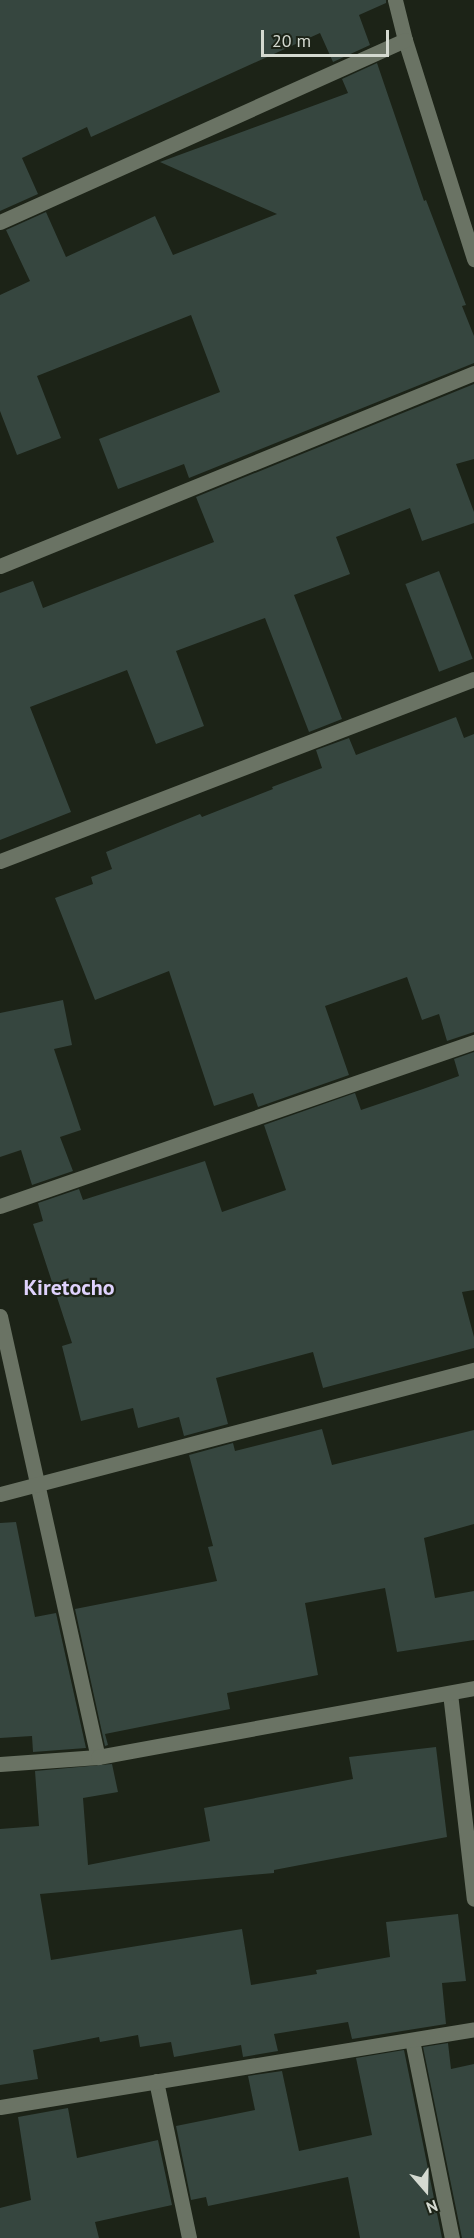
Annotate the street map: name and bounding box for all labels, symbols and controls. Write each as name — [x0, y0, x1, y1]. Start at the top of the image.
scale bar — [264, 18, 392, 56]
text: 20 m — [272, 29, 311, 52]
district label: Kiretocho — [23, 1275, 115, 1301]
north arrow — [396, 2160, 456, 2220]
text: N — [424, 2196, 441, 2218]

